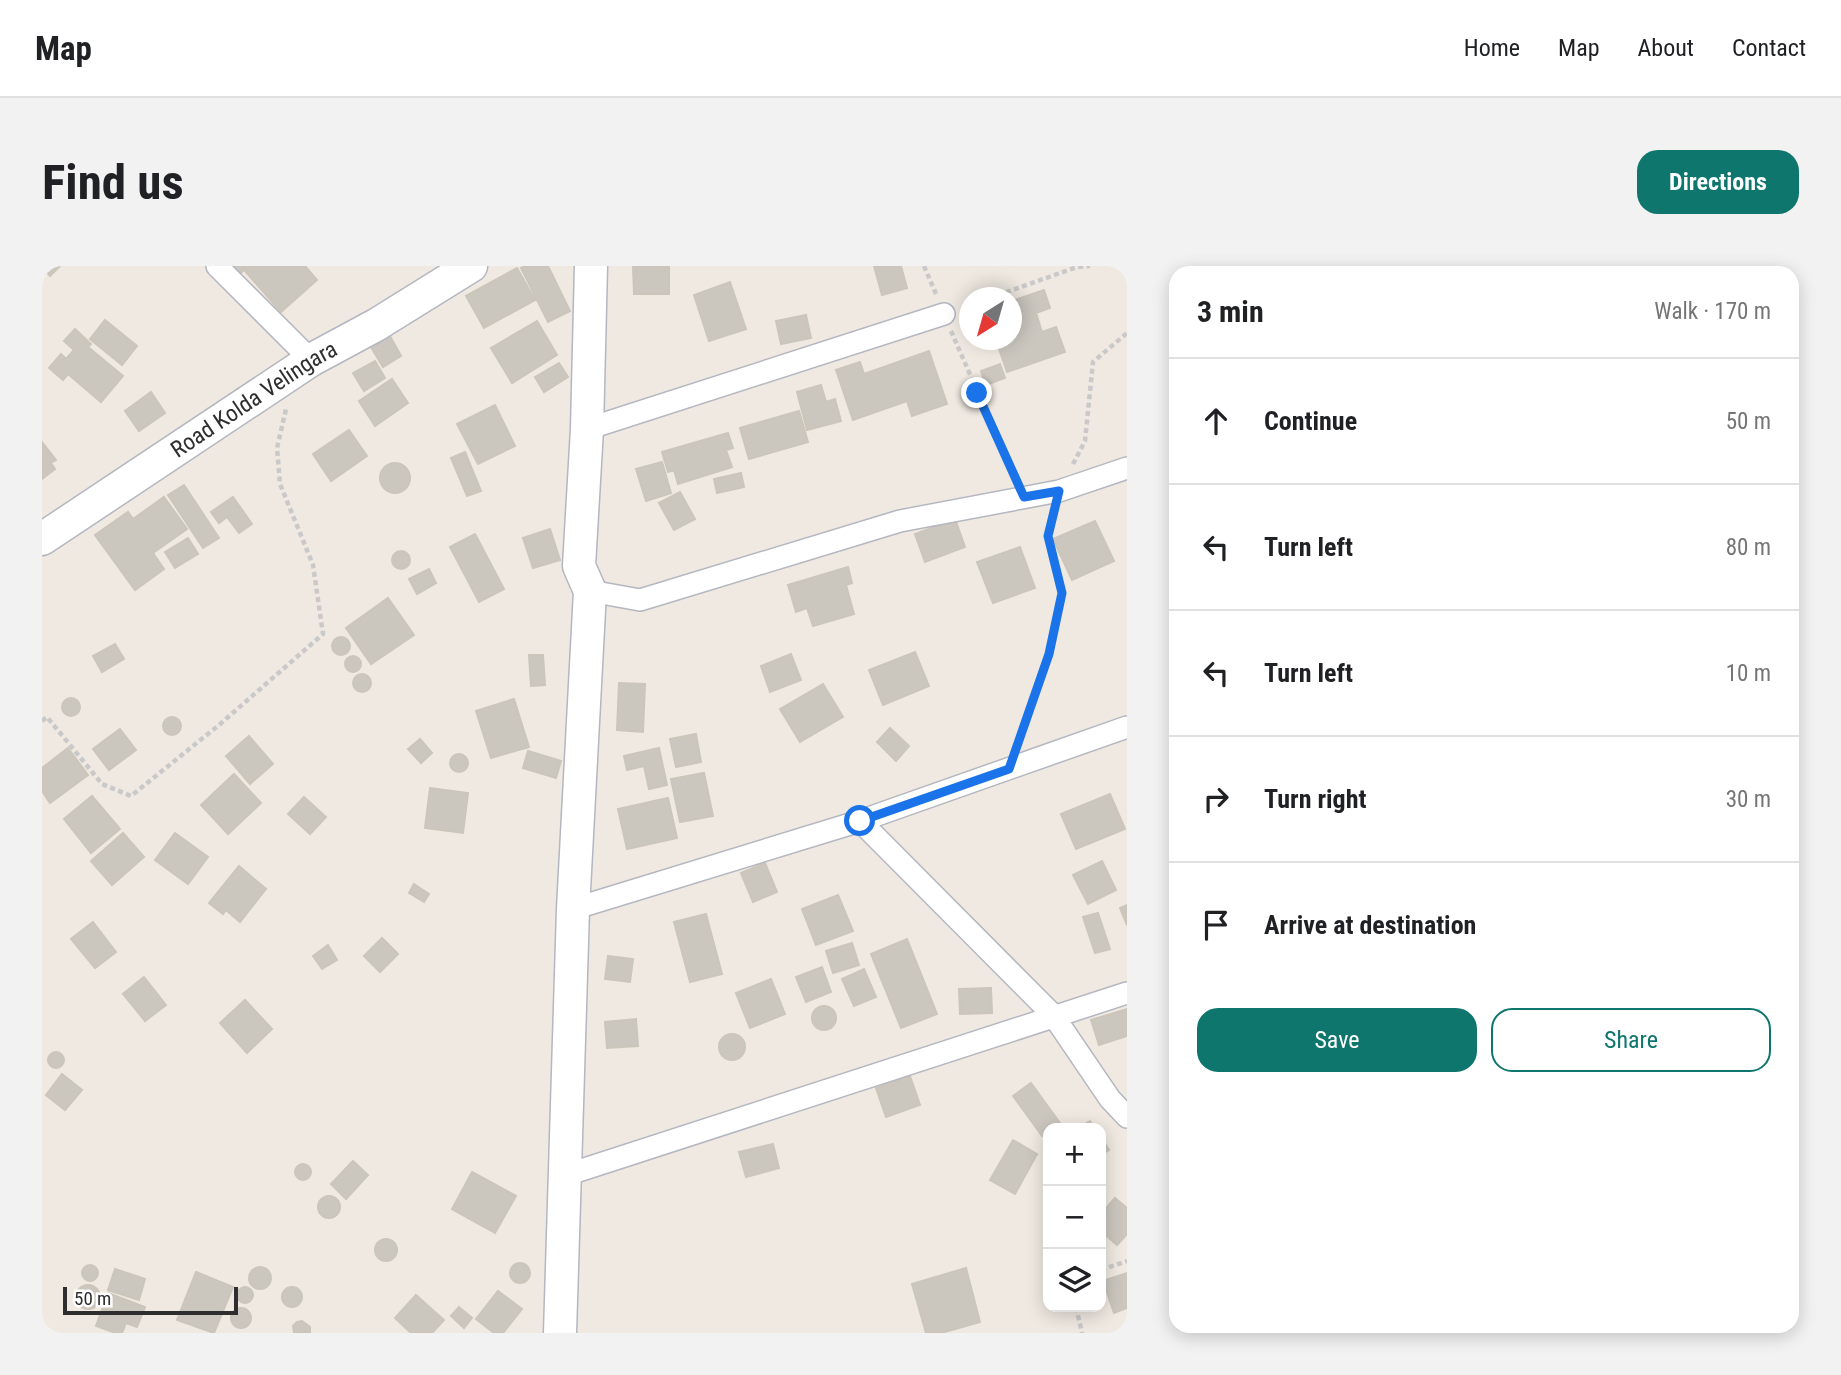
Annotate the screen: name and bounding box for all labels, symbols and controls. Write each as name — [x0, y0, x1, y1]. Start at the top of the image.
text: Map — [35, 29, 92, 68]
text: Home — [1464, 34, 1520, 62]
text: Map — [1558, 34, 1600, 62]
text: About — [1638, 34, 1694, 62]
text: Contact — [1732, 34, 1806, 62]
button: Directions — [1637, 150, 1799, 214]
text: Find us — [42, 154, 184, 211]
north arrow — [959, 287, 1022, 350]
text: 3 min — [1197, 294, 1264, 329]
text: Walk · 170 m — [1654, 298, 1771, 325]
street label: Road Kolda Velingara — [166, 336, 342, 463]
route end — [961, 377, 992, 408]
icon: ahead — [1197, 402, 1235, 440]
text: Continue — [1264, 406, 1357, 436]
text: 50 m — [1726, 408, 1771, 435]
icon: left — [1197, 528, 1235, 566]
text: Turn left — [1264, 532, 1353, 562]
text: 80 m — [1726, 534, 1771, 561]
icon: left — [1197, 654, 1235, 692]
text: Turn left — [1264, 658, 1353, 688]
text: 10 m — [1726, 660, 1771, 687]
icon: right — [1197, 780, 1235, 818]
text: Turn right — [1264, 784, 1366, 814]
text: 30 m — [1726, 786, 1771, 813]
route start — [844, 805, 875, 836]
icon: arrive — [1197, 906, 1235, 944]
text: Arrive at destination — [1264, 910, 1476, 940]
button: Save — [1197, 1008, 1477, 1072]
button: Share — [1491, 1008, 1771, 1072]
map controls — [1043, 1123, 1106, 1312]
button: + — [1043, 1123, 1106, 1186]
button: − — [1043, 1186, 1106, 1249]
button: layers — [1043, 1249, 1106, 1312]
scale bar — [63, 1284, 238, 1316]
text: 50 m — [74, 1287, 111, 1310]

